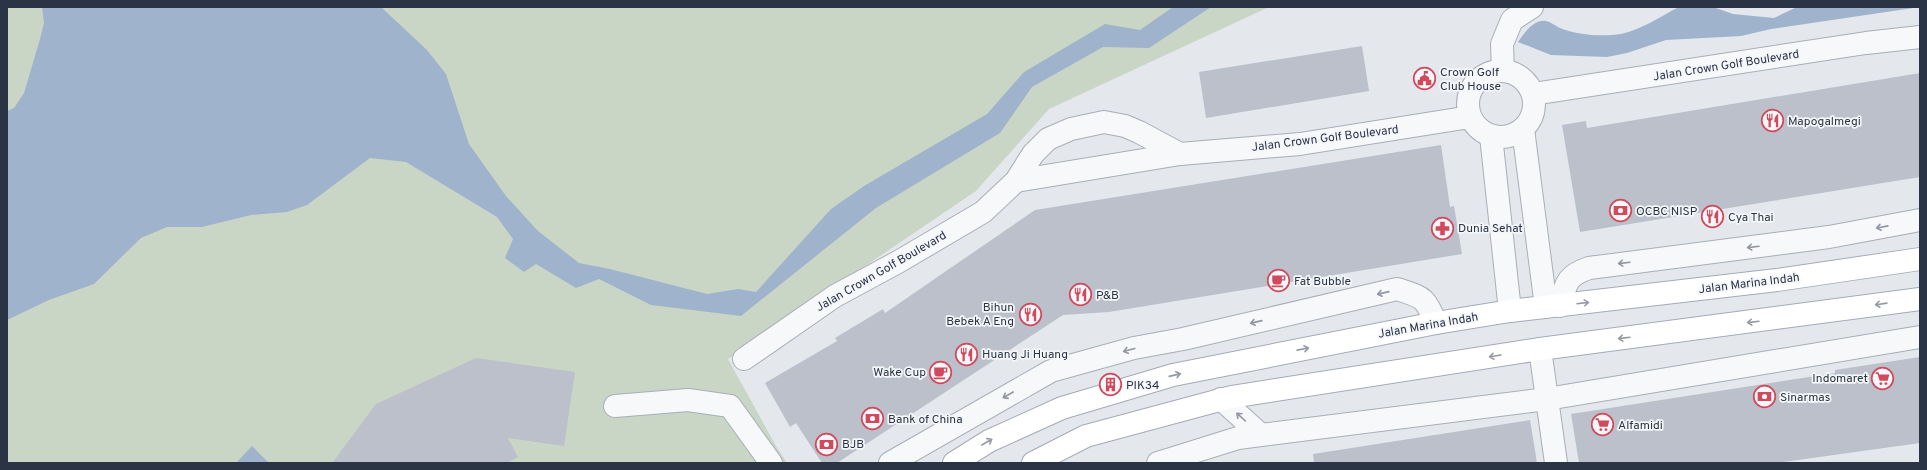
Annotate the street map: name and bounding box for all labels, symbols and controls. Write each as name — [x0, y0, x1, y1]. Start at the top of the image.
street label: Jalan Crown Golf Boulevard — [1652, 47, 1801, 85]
place label: Crown Golf Club House — [1440, 65, 1501, 95]
public building icon: Crown Golf Club House — [1411, 66, 1437, 92]
restaurant icon: Mapogalmegi — [1759, 108, 1785, 134]
place label: Mapogalmegi — [1788, 114, 1861, 130]
street label: Jalan Crown Golf Boulevard — [1251, 122, 1400, 156]
bank icon: OCBC NISP — [1607, 198, 1633, 224]
place label: OCBC NISP — [1636, 204, 1698, 220]
restaurant icon: Cya Thai — [1699, 204, 1725, 230]
place label: Cya Thai — [1728, 210, 1774, 226]
pharmacy icon: Dunia Sehat — [1430, 215, 1456, 241]
place label: Dunia Sehat — [1458, 221, 1523, 237]
one-way arrow — [1876, 223, 1889, 231]
street label: Jalan Crown Golf Boulevard — [813, 228, 950, 316]
one-way arrow — [1747, 243, 1760, 250]
one-way arrow — [1618, 260, 1631, 267]
cafe icon: Fat Bubble — [1266, 268, 1292, 294]
street label: Jalan Marina Indah — [1698, 270, 1800, 298]
place label: Fat Bubble — [1294, 274, 1351, 290]
restaurant icon: P&B — [1068, 282, 1094, 308]
place label: P&B — [1096, 288, 1119, 304]
one-way arrow — [1377, 289, 1390, 297]
one-way arrow — [1576, 299, 1589, 307]
place label: Bihun Bebek A Eng — [946, 300, 1014, 330]
one-way arrow — [1875, 300, 1888, 308]
restaurant icon: Bihun Bebek A Eng — [1017, 301, 1043, 327]
street label: Jalan Marina Indah — [1377, 309, 1480, 343]
one-way arrow — [1250, 318, 1263, 326]
one-way arrow — [1747, 318, 1760, 326]
one-way arrow — [1618, 334, 1631, 342]
restaurant icon: Huang Ji Huang — [954, 341, 980, 367]
one-way arrow — [1296, 345, 1309, 353]
one-way arrow — [1123, 346, 1136, 354]
place label: Huang Ji Huang — [982, 347, 1068, 363]
one-way arrow — [1489, 352, 1502, 360]
cafe icon: Wake Cup — [928, 359, 954, 385]
place label: Wake Cup — [873, 365, 926, 381]
supermarket icon: Indomaret — [1870, 365, 1896, 391]
one-way arrow — [1168, 370, 1181, 378]
place label: Indomaret — [1812, 371, 1868, 387]
building icon: PIK34 — [1097, 372, 1123, 398]
place label: PIK34 — [1126, 378, 1159, 394]
bank icon: Sinarmas — [1752, 384, 1778, 410]
place label: Sinarmas — [1780, 390, 1830, 406]
one-way arrow — [1003, 392, 1015, 400]
bank icon: Bank of China — [860, 406, 886, 432]
place label: Bank of China — [888, 412, 963, 428]
one-way arrow — [1236, 412, 1246, 422]
supermarket icon: Alfamidi — [1590, 412, 1616, 438]
place label: Alfamidi — [1618, 418, 1663, 434]
bank icon: BJB — [814, 431, 840, 457]
place label: BJB — [842, 437, 864, 453]
one-way arrow — [981, 438, 993, 446]

